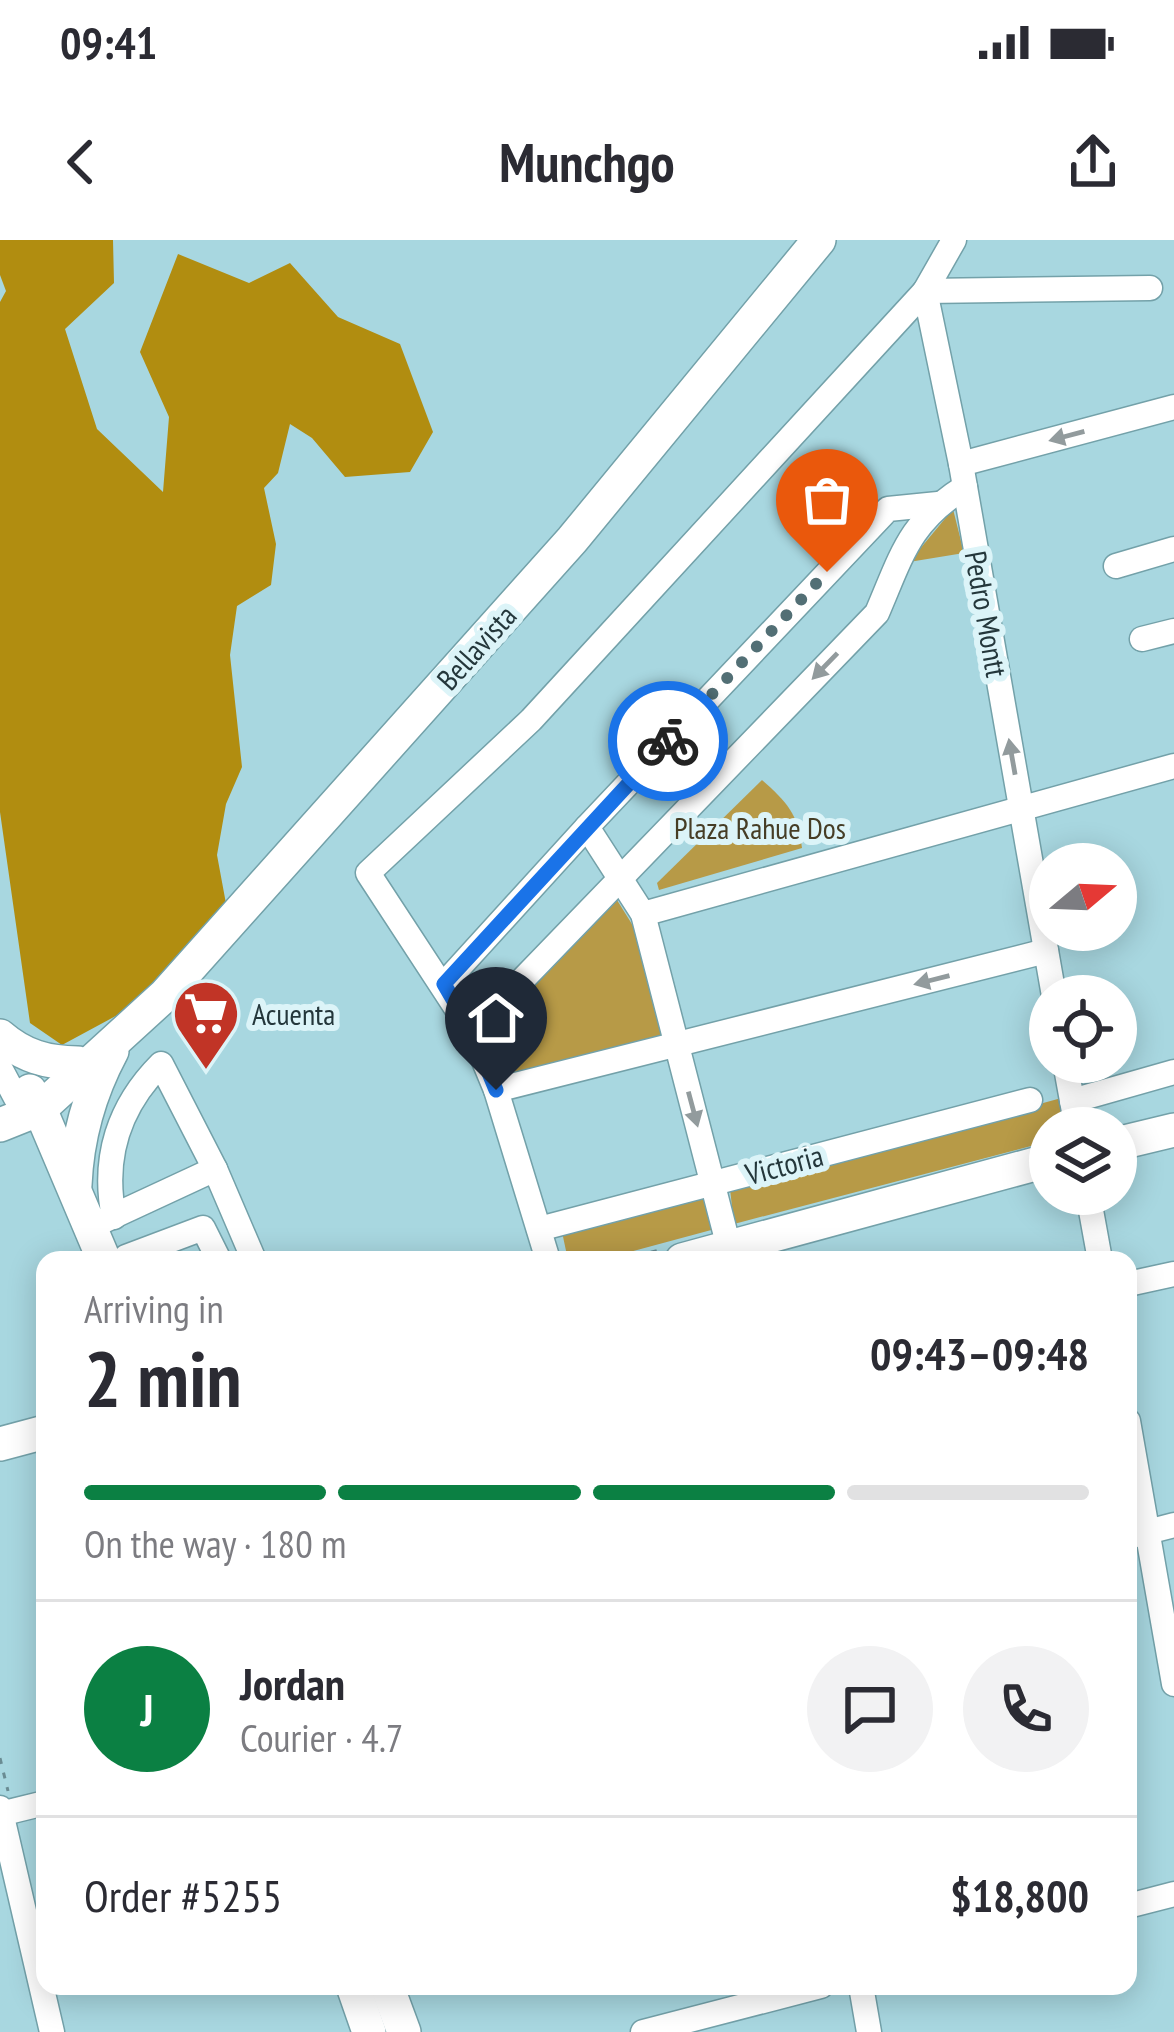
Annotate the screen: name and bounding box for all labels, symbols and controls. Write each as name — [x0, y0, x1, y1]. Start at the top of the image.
text: 09:41 — [60, 13, 157, 71]
text: Munchgo — [499, 127, 675, 197]
icon: back — [48, 129, 114, 195]
icon: share — [1060, 129, 1126, 195]
one-way arrow — [1049, 427, 1086, 446]
pin — [776, 449, 878, 572]
icon: bag — [794, 467, 860, 533]
street label: Pedro Montt — [957, 548, 1017, 681]
street label: Bellavista — [428, 596, 524, 698]
one-way arrow — [812, 652, 840, 681]
courier — [608, 681, 728, 801]
icon: bike — [635, 708, 701, 774]
one-way arrow — [1002, 737, 1020, 775]
park label: Plaza Rahue Dos — [674, 808, 846, 847]
north arrow — [1029, 843, 1137, 951]
map controls — [1029, 843, 1137, 1215]
pin — [445, 967, 547, 1090]
one-way arrow — [914, 971, 951, 990]
button: locate — [1029, 975, 1137, 1083]
supermarket icon: Acuenta — [171, 978, 241, 1072]
icon: home — [463, 985, 529, 1051]
place label: Acuenta — [252, 994, 335, 1033]
one-way arrow — [685, 1090, 704, 1127]
button: layers — [1029, 1107, 1137, 1215]
street label: Victoria — [740, 1135, 827, 1193]
text: Arriving in — [84, 1283, 224, 1334]
text: 09:43–09:48 — [870, 1324, 1089, 1382]
text: 2 min — [84, 1328, 242, 1429]
text: On the way · 180 m — [84, 1518, 346, 1569]
button: chat — [807, 1646, 933, 1772]
button: phone — [963, 1646, 1089, 1772]
text: Jordan — [240, 1654, 345, 1712]
text: J — [140, 1680, 154, 1738]
text: Courier · 4.7 — [240, 1712, 403, 1763]
text: Order #5255 — [84, 1866, 282, 1924]
text: $18,800 — [950, 1866, 1089, 1924]

